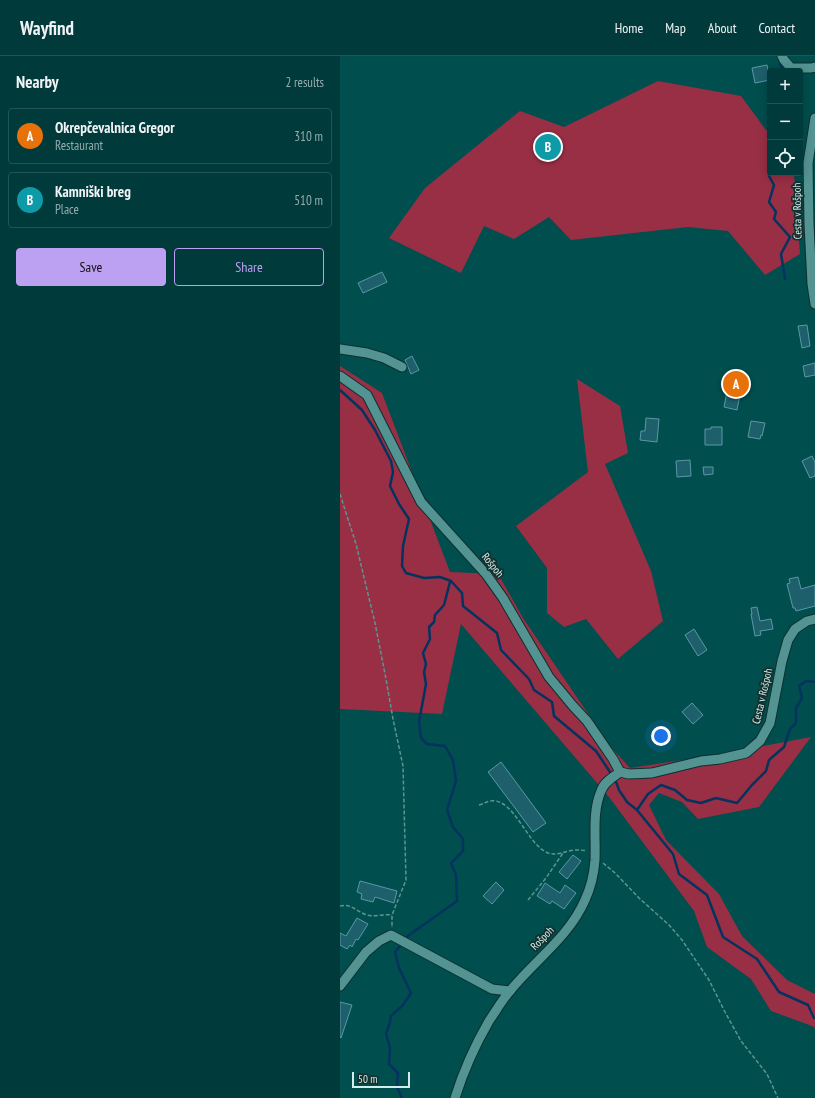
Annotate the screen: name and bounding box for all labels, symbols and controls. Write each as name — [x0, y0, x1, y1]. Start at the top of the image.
text: Wayfind — [20, 16, 74, 40]
text: Home — [615, 19, 643, 37]
text: Map — [665, 19, 686, 37]
text: About — [708, 19, 737, 37]
text: Contact — [759, 19, 795, 37]
map controls — [767, 68, 803, 176]
button: + — [767, 68, 803, 104]
text: Nearby — [16, 71, 59, 93]
text: 2 results — [285, 74, 324, 91]
button: − — [767, 104, 803, 140]
text: Okrepčevalnica Gregor — [55, 118, 175, 137]
text: A — [27, 128, 33, 145]
text: 310 m — [294, 128, 323, 145]
pin: B — [535, 132, 561, 162]
text: Restaurant — [55, 137, 103, 154]
button: locate — [767, 140, 803, 176]
text: Kamniški breg — [55, 182, 131, 201]
street label: Cesta v Rošpoh — [790, 182, 804, 239]
text: B — [27, 192, 33, 209]
text: 510 m — [294, 192, 323, 209]
text: Place — [55, 201, 79, 218]
button: Save — [16, 248, 166, 286]
button: Share — [174, 248, 324, 286]
pin: A — [723, 369, 749, 399]
street label: Rošpoh — [479, 550, 507, 580]
street label: Cesta v Rošpoh — [749, 667, 775, 725]
your location — [651, 726, 671, 746]
street label: Rošpoh — [527, 923, 557, 953]
scale bar — [352, 1070, 410, 1089]
text: 50 m — [358, 1072, 377, 1086]

